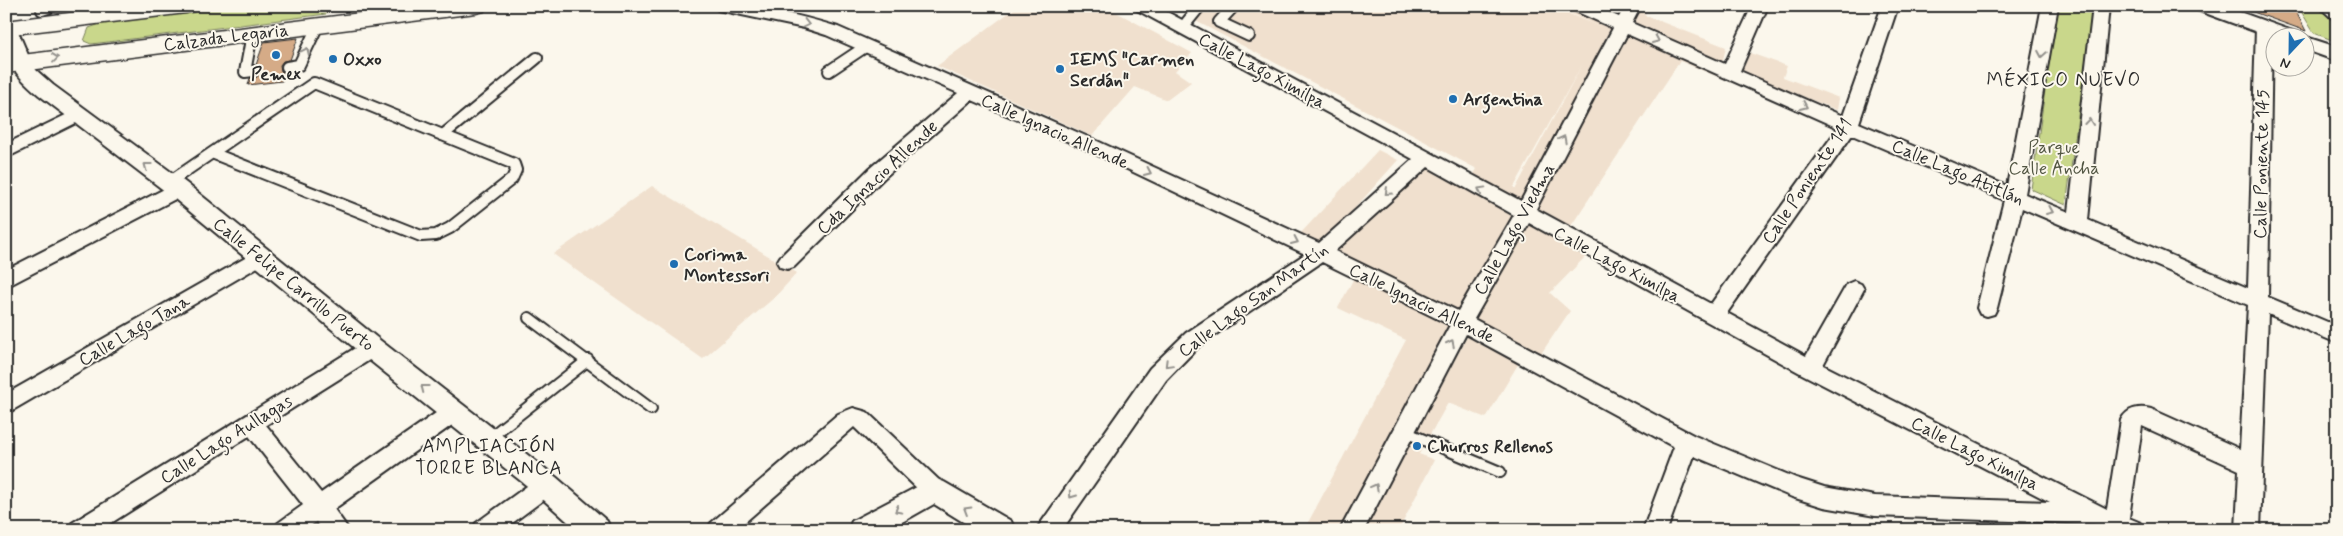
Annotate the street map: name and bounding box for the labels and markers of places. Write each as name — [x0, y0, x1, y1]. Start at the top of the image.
place label: Oxxo — [343, 48, 381, 72]
place label: IEMS "Carmen Serdán" — [1070, 48, 1194, 93]
marker: Pemex — [270, 49, 282, 61]
marker: Oxxo — [327, 53, 339, 65]
place label: Pemex — [251, 63, 301, 87]
marker: IEMS "Carmen Serdán" — [1054, 63, 1066, 75]
place label: Argentina — [1463, 88, 1543, 114]
marker: Argentina — [1447, 93, 1459, 105]
place label: Corima Montessori — [684, 243, 769, 288]
marker: Corima Montessori — [668, 258, 680, 270]
place label: Churros Rellenos — [1427, 435, 1553, 459]
marker: Churros Rellenos — [1411, 440, 1423, 452]

